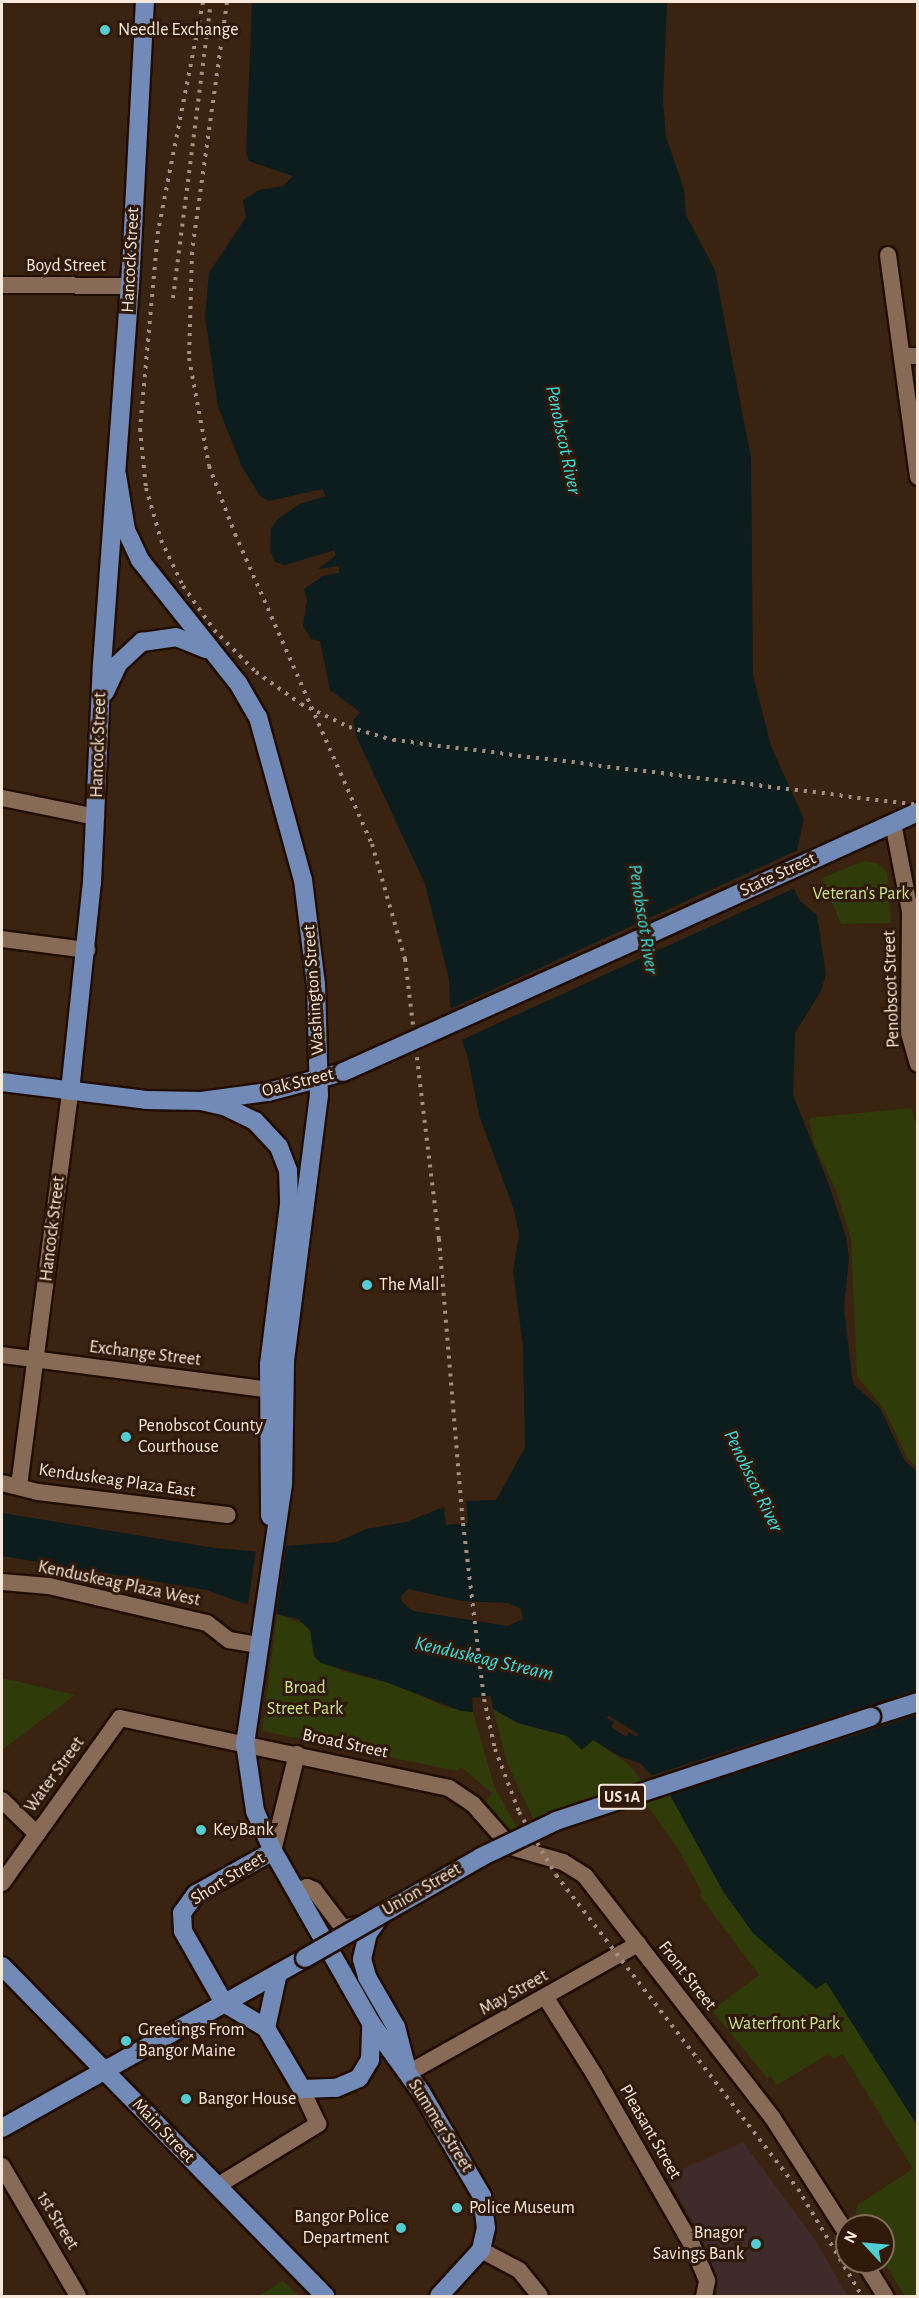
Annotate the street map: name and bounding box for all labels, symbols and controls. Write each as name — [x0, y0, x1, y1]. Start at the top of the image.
place label: Needle Exchange — [118, 19, 239, 41]
marker: Needle Exchange — [96, 21, 114, 39]
street label: Hancock Street — [117, 207, 145, 313]
street label: Boyd Street — [26, 255, 106, 277]
water label: Penobscot River — [540, 383, 586, 497]
street label: Hancock Street — [86, 692, 112, 798]
street label: State Street — [736, 848, 820, 902]
water label: Penobscot River — [622, 862, 664, 976]
park label: Veteran's Park — [812, 883, 910, 905]
street label: Washington Street — [299, 924, 329, 1056]
street label: Penobscot Street — [879, 930, 905, 1048]
street label: Oak Street — [260, 1064, 336, 1102]
street label: Hancock Street — [36, 1175, 70, 1283]
place label: The Mall — [379, 1274, 439, 1296]
marker: The Mall — [360, 1278, 374, 1292]
street label: Exchange Street — [88, 1336, 202, 1372]
place label: Penobscot County Courthouse — [138, 1416, 263, 1458]
water label: Penobscot River — [718, 1426, 788, 1536]
marker: Penobscot County Courthouse — [119, 1430, 133, 1444]
street label: Kenduskeag Plaza East — [37, 1459, 197, 1503]
street label: Kenduskeag Plaza West — [36, 1556, 202, 1612]
water label: Kenduskeag Stream — [412, 1631, 556, 1687]
park label: Broad Street Park — [267, 1678, 343, 1720]
street label: Broad Street — [300, 1724, 390, 1764]
street label: Water Street — [20, 1733, 90, 1817]
road number: US 1A — [598, 1784, 646, 1810]
place label: KeyBank — [213, 1819, 274, 1841]
marker: KeyBank — [194, 1823, 208, 1837]
street label: Short Street — [187, 1848, 269, 1910]
street label: Union Street — [379, 1859, 465, 1921]
street label: Front Street — [653, 1937, 721, 2015]
street label: May Street — [476, 1965, 552, 2021]
park label: Waterfront Park — [728, 2013, 840, 2035]
place label: Greetings From Bangor Maine — [138, 2020, 245, 2062]
marker: Greetings From Bangor Maine — [119, 2034, 133, 2048]
street label: Summer Street — [403, 2076, 477, 2176]
street label: Pleasant Street — [614, 2081, 686, 2183]
place label: Bangor House — [198, 2088, 296, 2110]
marker: Bangor House — [179, 2092, 193, 2106]
street label: Main Street — [127, 2094, 199, 2168]
street label: 1st Street — [31, 2188, 83, 2254]
place label: Police Museum — [469, 2197, 575, 2219]
marker: Police Museum — [450, 2201, 464, 2215]
place label: Bangor Police Department — [294, 2207, 389, 2250]
north arrow — [835, 2214, 895, 2274]
marker: Bangor Police Department — [394, 2221, 408, 2235]
place label: Bnagor Savings Bank — [653, 2223, 744, 2266]
text: N — [841, 2228, 860, 2245]
marker: Bnagor Savings Bank — [749, 2237, 763, 2251]

